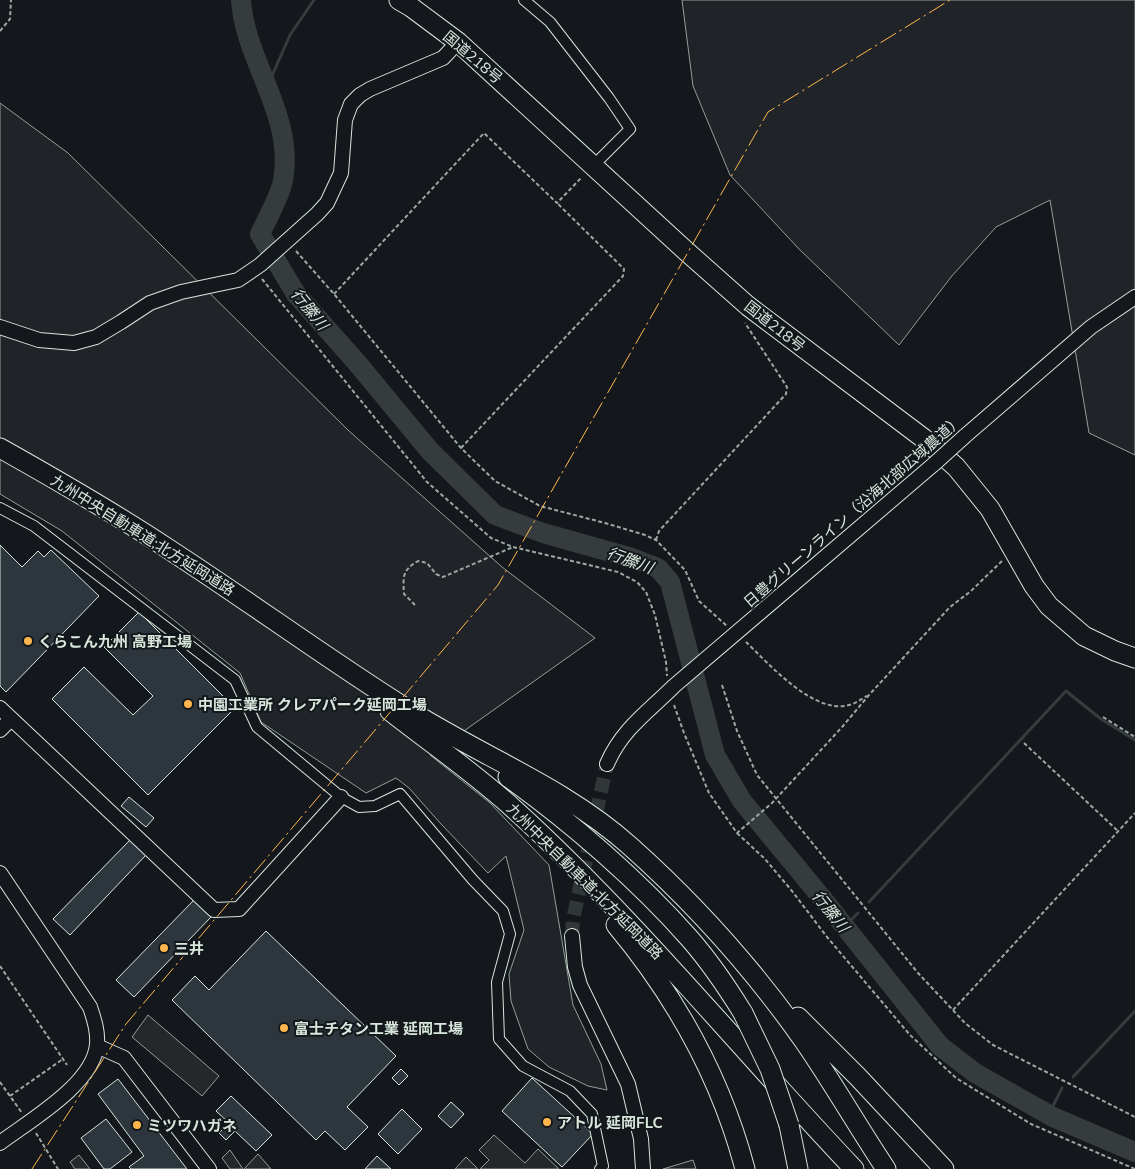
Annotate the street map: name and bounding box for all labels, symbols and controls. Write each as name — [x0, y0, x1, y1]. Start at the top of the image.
street label: 国道218号 — [439, 27, 507, 87]
water label: 行縢川 — [287, 284, 334, 335]
street label: 国道218号 — [741, 296, 809, 356]
street label: 日豊グリーンライン（沿海北部広域農道） — [739, 411, 967, 611]
street label: 九州中央自動車道;北方延岡道路 — [47, 470, 239, 600]
water label: 行縢川 — [604, 542, 658, 578]
place label: くらこん九州 高野工場 — [38, 632, 192, 651]
marker: くらこん九州 高野工場 — [22, 635, 34, 647]
place label: 中園工業所 クレアパーク延岡工場 — [198, 695, 427, 714]
marker: 中園工業所 クレアパーク延岡工場 — [182, 698, 194, 710]
street label: 九州中央自動車道;北方延岡道路 — [503, 799, 667, 963]
water label: 行縢川 — [808, 886, 855, 937]
place label: 三井 — [174, 939, 204, 958]
marker: 三井 — [158, 942, 170, 954]
place label: 富士チタン工業 延岡工場 — [294, 1019, 463, 1038]
marker: 富士チタン工業 延岡工場 — [278, 1022, 290, 1034]
place label: アトル 延岡FLC — [557, 1113, 663, 1132]
place label: ミツワハガネ — [147, 1116, 237, 1135]
marker: アトル 延岡FLC — [541, 1116, 553, 1128]
marker: ミツワハガネ — [131, 1119, 143, 1131]

